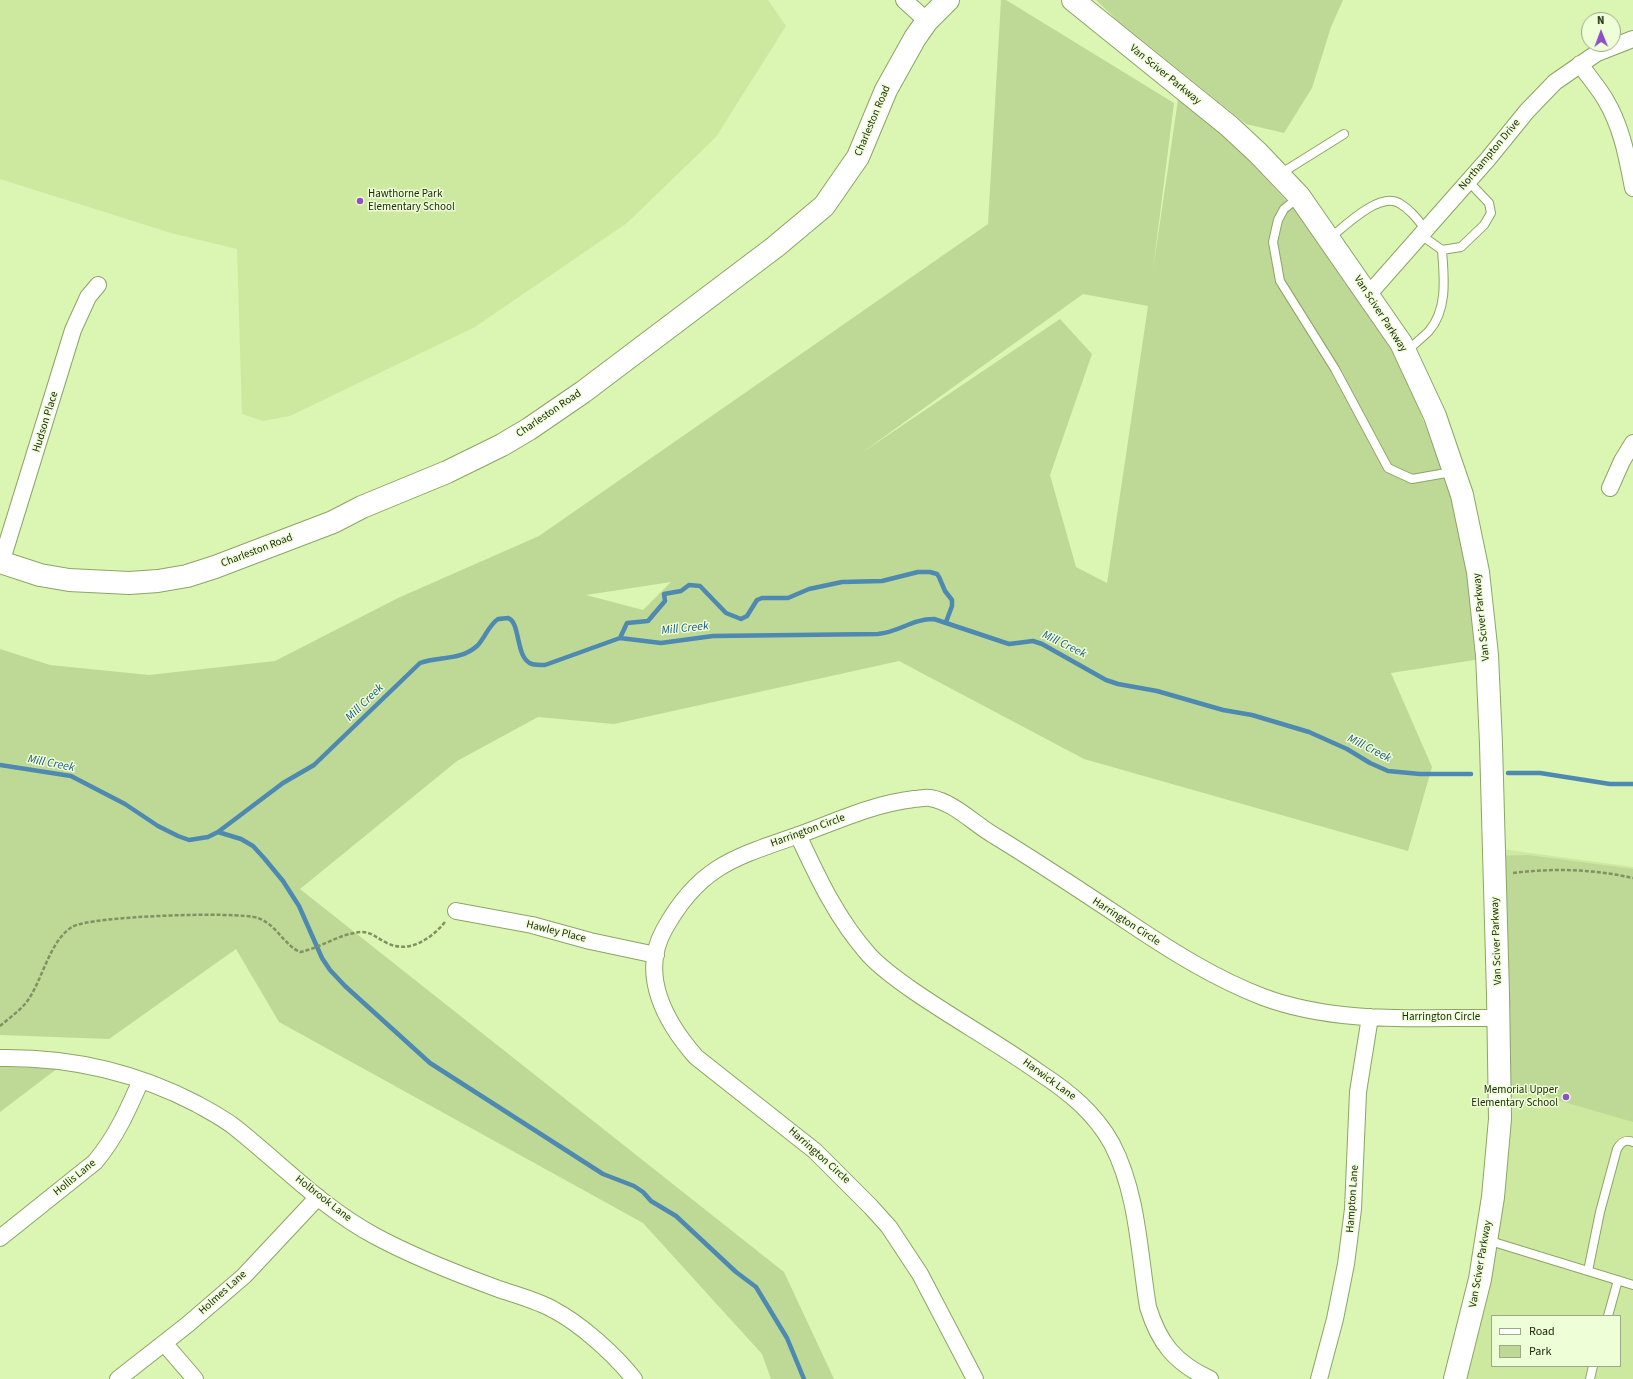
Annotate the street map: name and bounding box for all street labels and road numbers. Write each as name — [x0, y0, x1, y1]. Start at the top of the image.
street label: Van Sciver Parkway — [1127, 42, 1203, 108]
street label: Charleston Road — [852, 84, 894, 158]
street label: Northampton Drive — [1456, 117, 1524, 193]
street label: Van Sciver Parkway — [1350, 273, 1410, 355]
street label: Charleston Road — [514, 387, 584, 441]
street label: Hudson Place — [30, 390, 62, 454]
street label: Charleston Road — [219, 531, 295, 571]
street label: Van Sciver Parkway — [1471, 572, 1493, 662]
street label: Harrington Circle — [769, 811, 847, 851]
street label: Harrington Circle — [1090, 895, 1162, 949]
street label: Van Sciver Parkway — [1489, 897, 1505, 985]
street label: Hawley Place — [525, 918, 587, 946]
street label: Harrington Circle — [1402, 1011, 1480, 1025]
street label: Harwick Lane — [1020, 1056, 1078, 1104]
street label: Harrington Circle — [785, 1125, 853, 1187]
street label: Hollis Lane — [51, 1157, 99, 1199]
street label: Hampton Lane — [1344, 1165, 1362, 1233]
street label: Holbrook Lane — [292, 1173, 354, 1225]
street label: Van Sciver Parkway — [1467, 1219, 1495, 1309]
street label: Holmes Lane — [196, 1268, 250, 1318]

